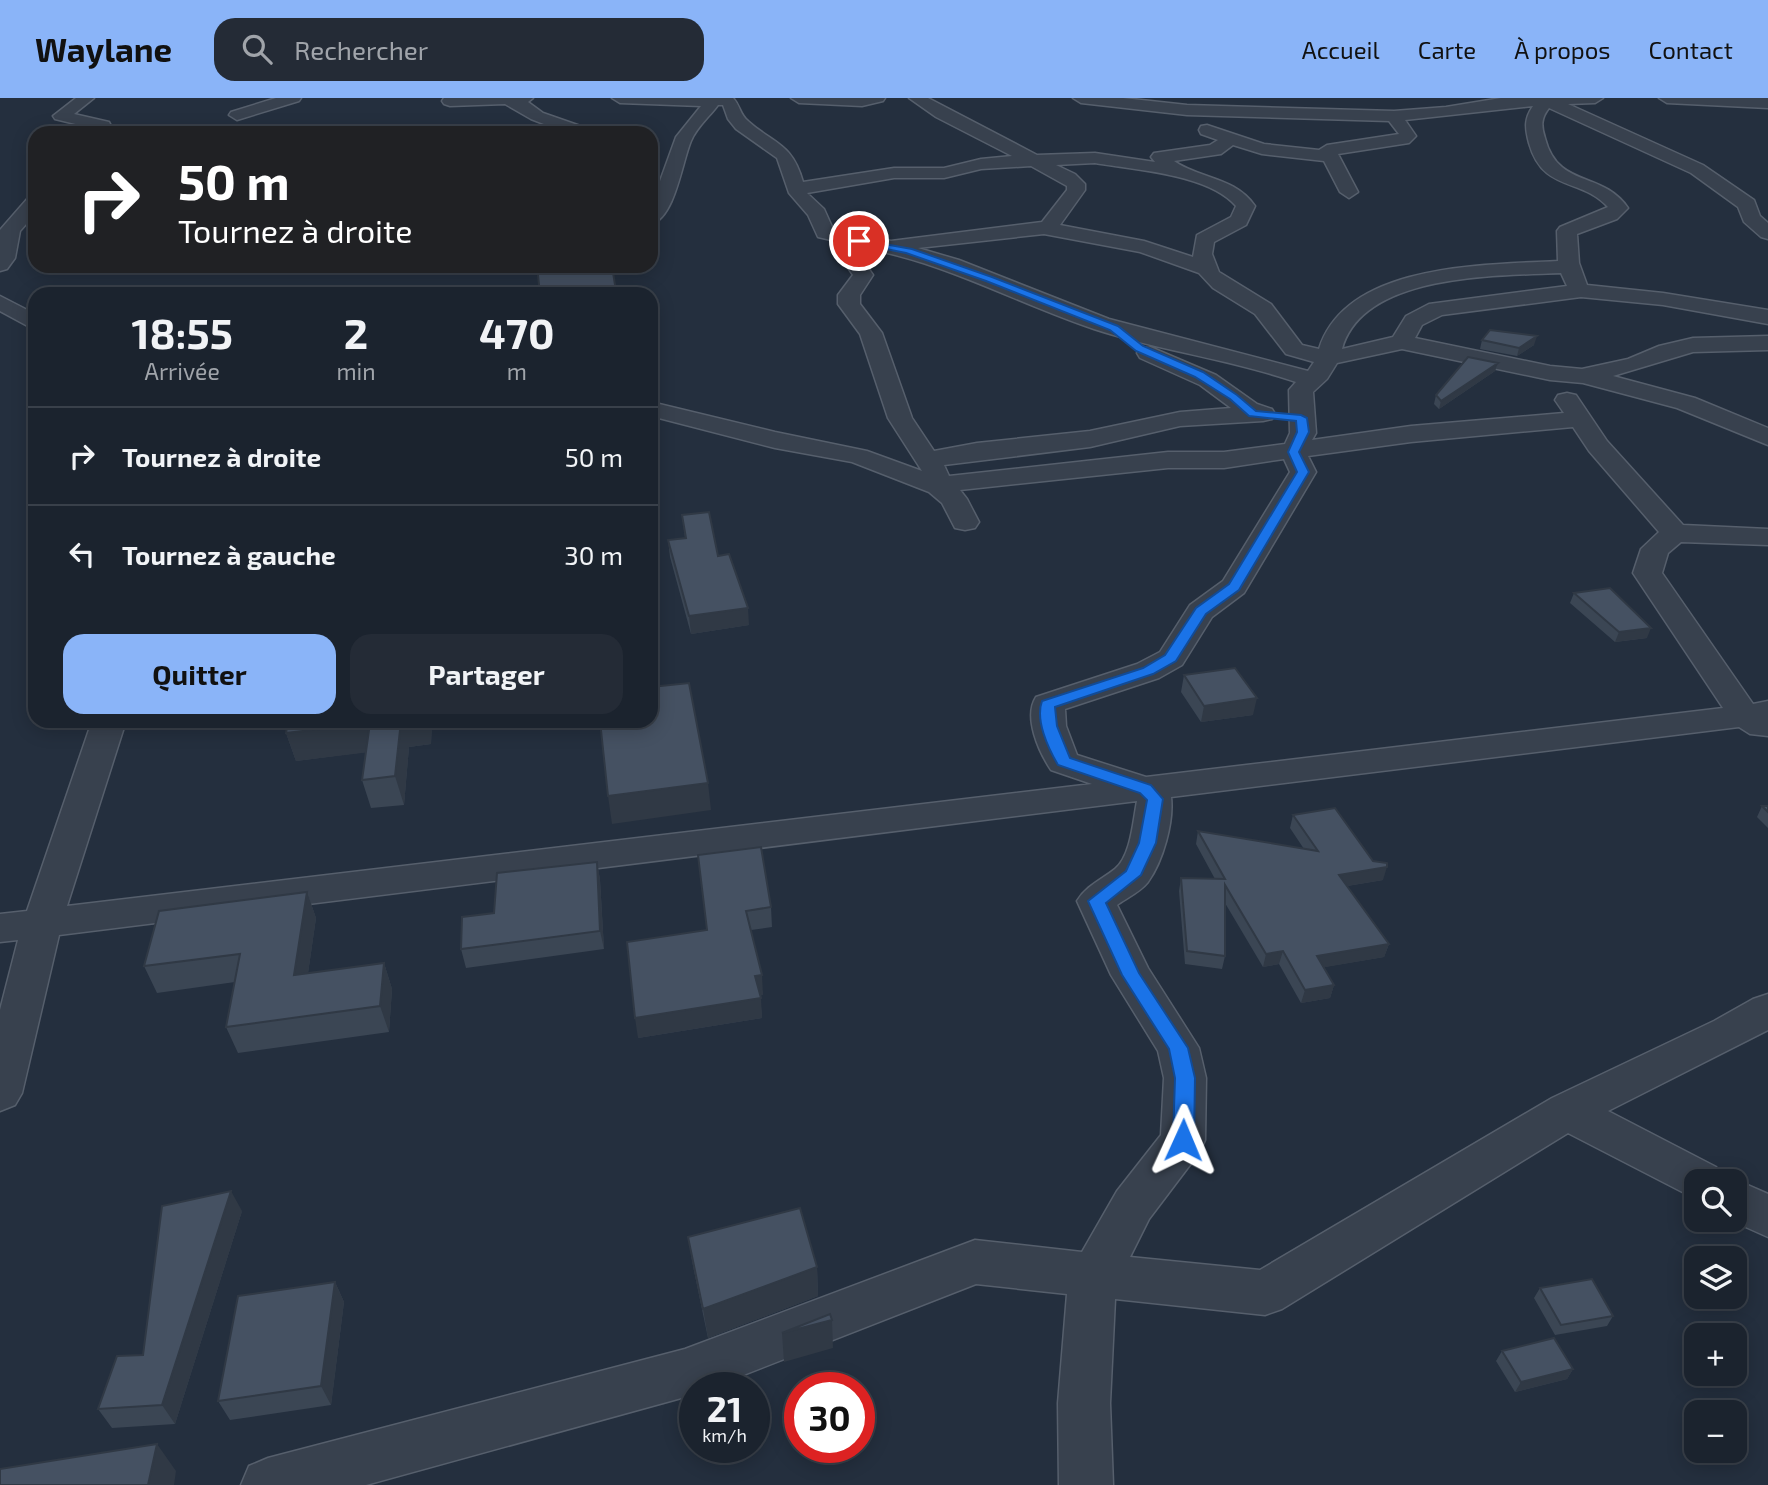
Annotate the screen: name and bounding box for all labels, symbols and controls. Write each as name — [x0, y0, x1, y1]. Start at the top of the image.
search box — [214, 18, 704, 81]
text: Waylane — [35, 29, 172, 69]
icon: search — [238, 30, 276, 68]
text: Rechercher — [294, 34, 428, 65]
text: Accueil — [1302, 35, 1380, 64]
text: Carte — [1418, 35, 1476, 64]
text: À propos — [1514, 35, 1611, 64]
text: Contact — [1649, 35, 1733, 64]
text: 50 m — [178, 151, 290, 210]
icon: right — [63, 154, 154, 245]
text: Tournez à droite — [178, 211, 412, 249]
pin — [829, 211, 889, 271]
icon: arrive — [840, 222, 878, 260]
text: 18:55 — [131, 307, 233, 357]
text: 2 — [344, 307, 368, 357]
text: 470 — [479, 307, 555, 357]
text: Arrivée — [145, 357, 220, 385]
text: min — [336, 357, 376, 385]
text: m — [507, 357, 527, 385]
icon: right — [63, 437, 101, 475]
text: Tournez à droite — [122, 441, 321, 472]
text: 50 m — [565, 441, 623, 472]
icon: left — [63, 535, 101, 573]
text: Tournez à gauche — [122, 539, 336, 570]
text: 30 m — [564, 539, 623, 570]
button: Quitter — [63, 634, 336, 714]
button: Partager — [350, 634, 623, 714]
position arrow — [1146, 1103, 1220, 1177]
map controls — [1684, 1169, 1747, 1463]
button: search — [1684, 1169, 1747, 1232]
button: layers — [1684, 1246, 1747, 1309]
button: + — [1684, 1323, 1747, 1386]
speed limit sign: 30 — [784, 1372, 875, 1463]
text: 21 — [707, 1387, 742, 1429]
button: − — [1684, 1400, 1747, 1463]
text: km/h — [702, 1424, 747, 1446]

